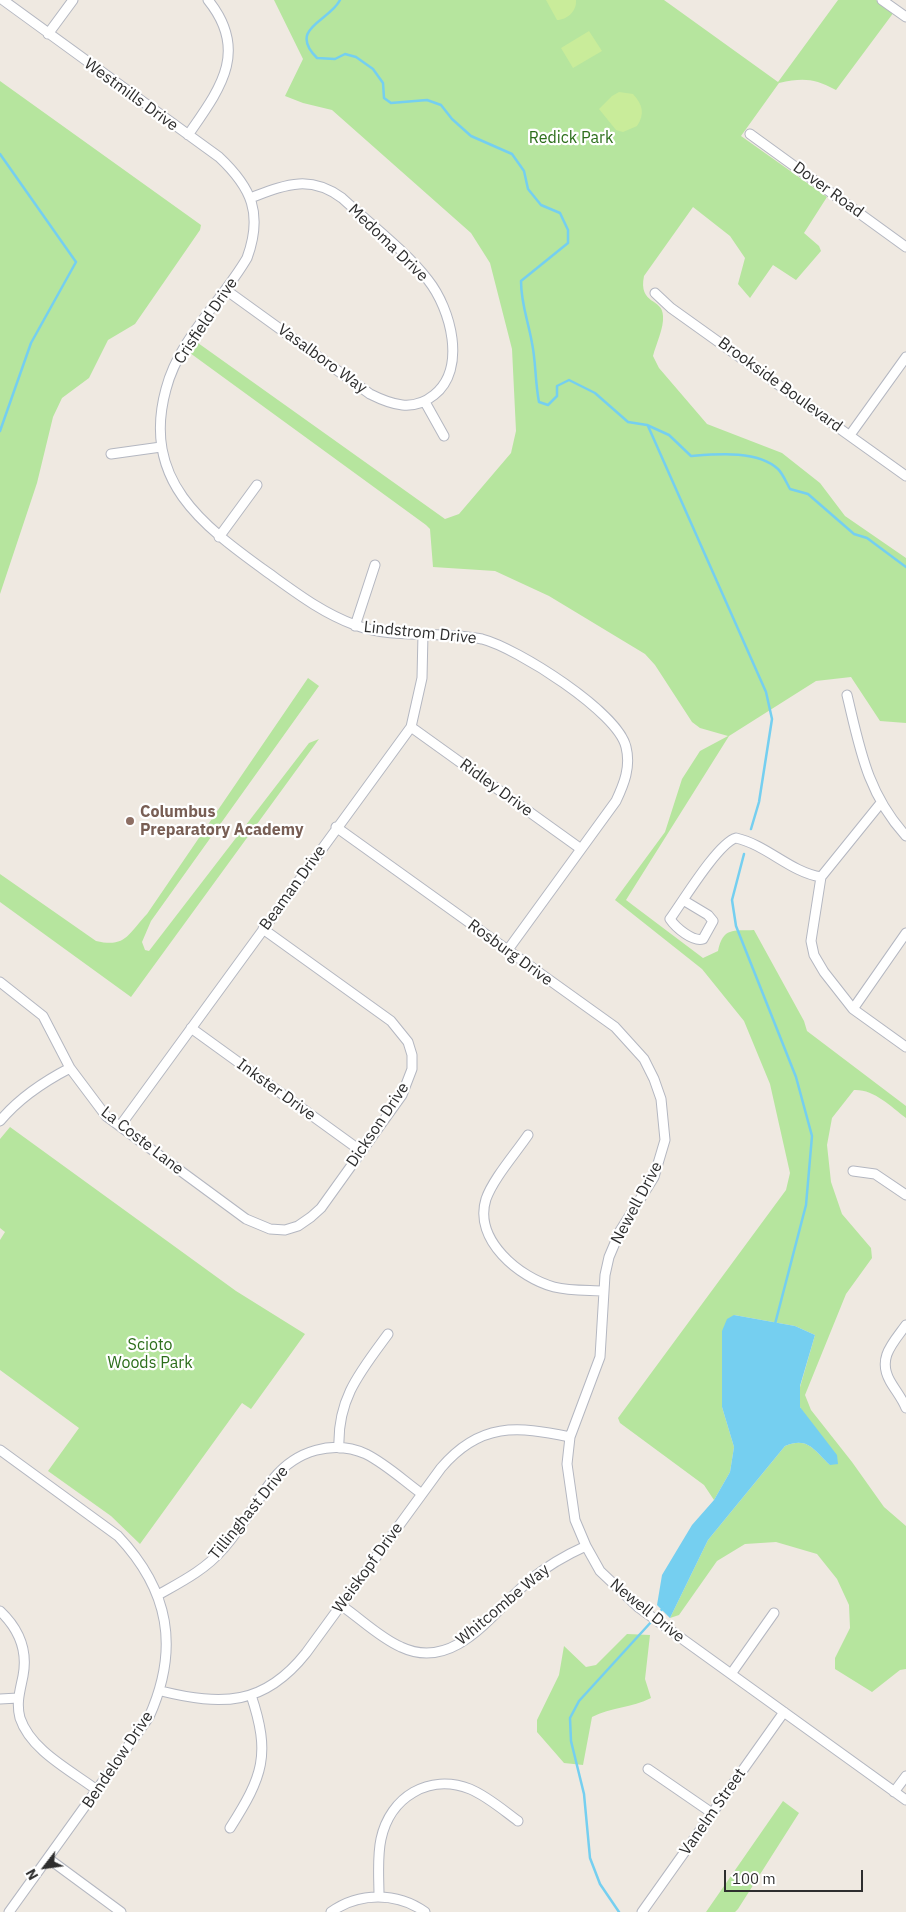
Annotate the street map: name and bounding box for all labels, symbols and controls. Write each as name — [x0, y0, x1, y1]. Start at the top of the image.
street label: Westmills Drive — [80, 54, 182, 136]
park label: Redick Park — [529, 128, 613, 148]
street label: Dover Road — [789, 158, 867, 222]
street label: Medoma Drive — [344, 200, 432, 286]
street label: Crisfield Drive — [170, 274, 242, 368]
street label: Vasalboro Way — [274, 320, 370, 398]
street label: Brookside Boulevard — [714, 333, 846, 437]
street label: Lindstrom Drive — [363, 618, 477, 648]
street label: Ridley Drive — [456, 755, 536, 821]
place label: Columbus Preparatory Academy — [140, 802, 304, 840]
marker: Columbus Preparatory Academy — [124, 815, 136, 827]
street label: Beaman Drive — [256, 842, 330, 934]
street label: Rosburg Drive — [464, 916, 556, 990]
street label: Inkster Drive — [233, 1055, 319, 1125]
street label: Dickson Drive — [343, 1079, 413, 1171]
street label: La Coste Lane — [97, 1103, 187, 1179]
street label: Newell Drive — [607, 1159, 667, 1247]
park label: Scioto Woods Park — [107, 1335, 193, 1373]
street label: Tillinghast Drive — [205, 1462, 293, 1564]
street label: Weiskopf Drive — [329, 1519, 407, 1617]
street label: Whitcombe Way — [452, 1560, 554, 1650]
street label: Newell Drive — [606, 1575, 688, 1647]
street label: Bendelow Drive — [78, 1708, 158, 1812]
street label: Vanelm Street — [676, 1765, 750, 1859]
north arrow — [20, 1842, 70, 1892]
scale bar — [726, 1860, 865, 1892]
text: N — [22, 1866, 42, 1883]
text: 100 m — [732, 1869, 776, 1888]

